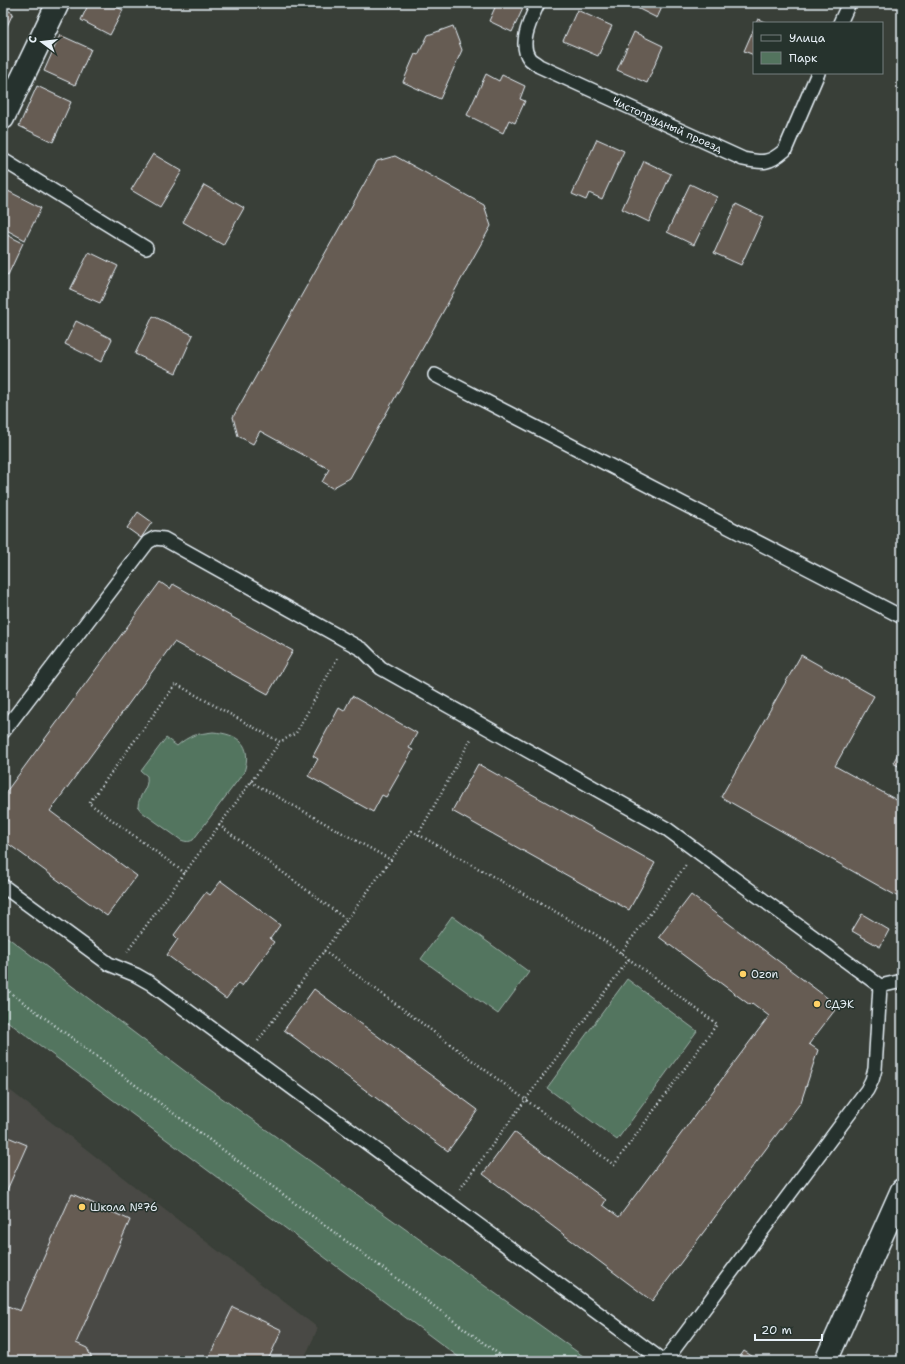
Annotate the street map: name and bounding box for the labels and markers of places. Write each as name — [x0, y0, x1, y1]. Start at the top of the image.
place label: Ozon — [751, 967, 779, 982]
marker: Ozon — [738, 969, 748, 979]
place label: СДЭК — [825, 997, 854, 1012]
marker: СДЭК — [812, 999, 822, 1009]
place label: Школа №76 — [90, 1200, 158, 1215]
marker: Школа №76 — [77, 1202, 87, 1212]

